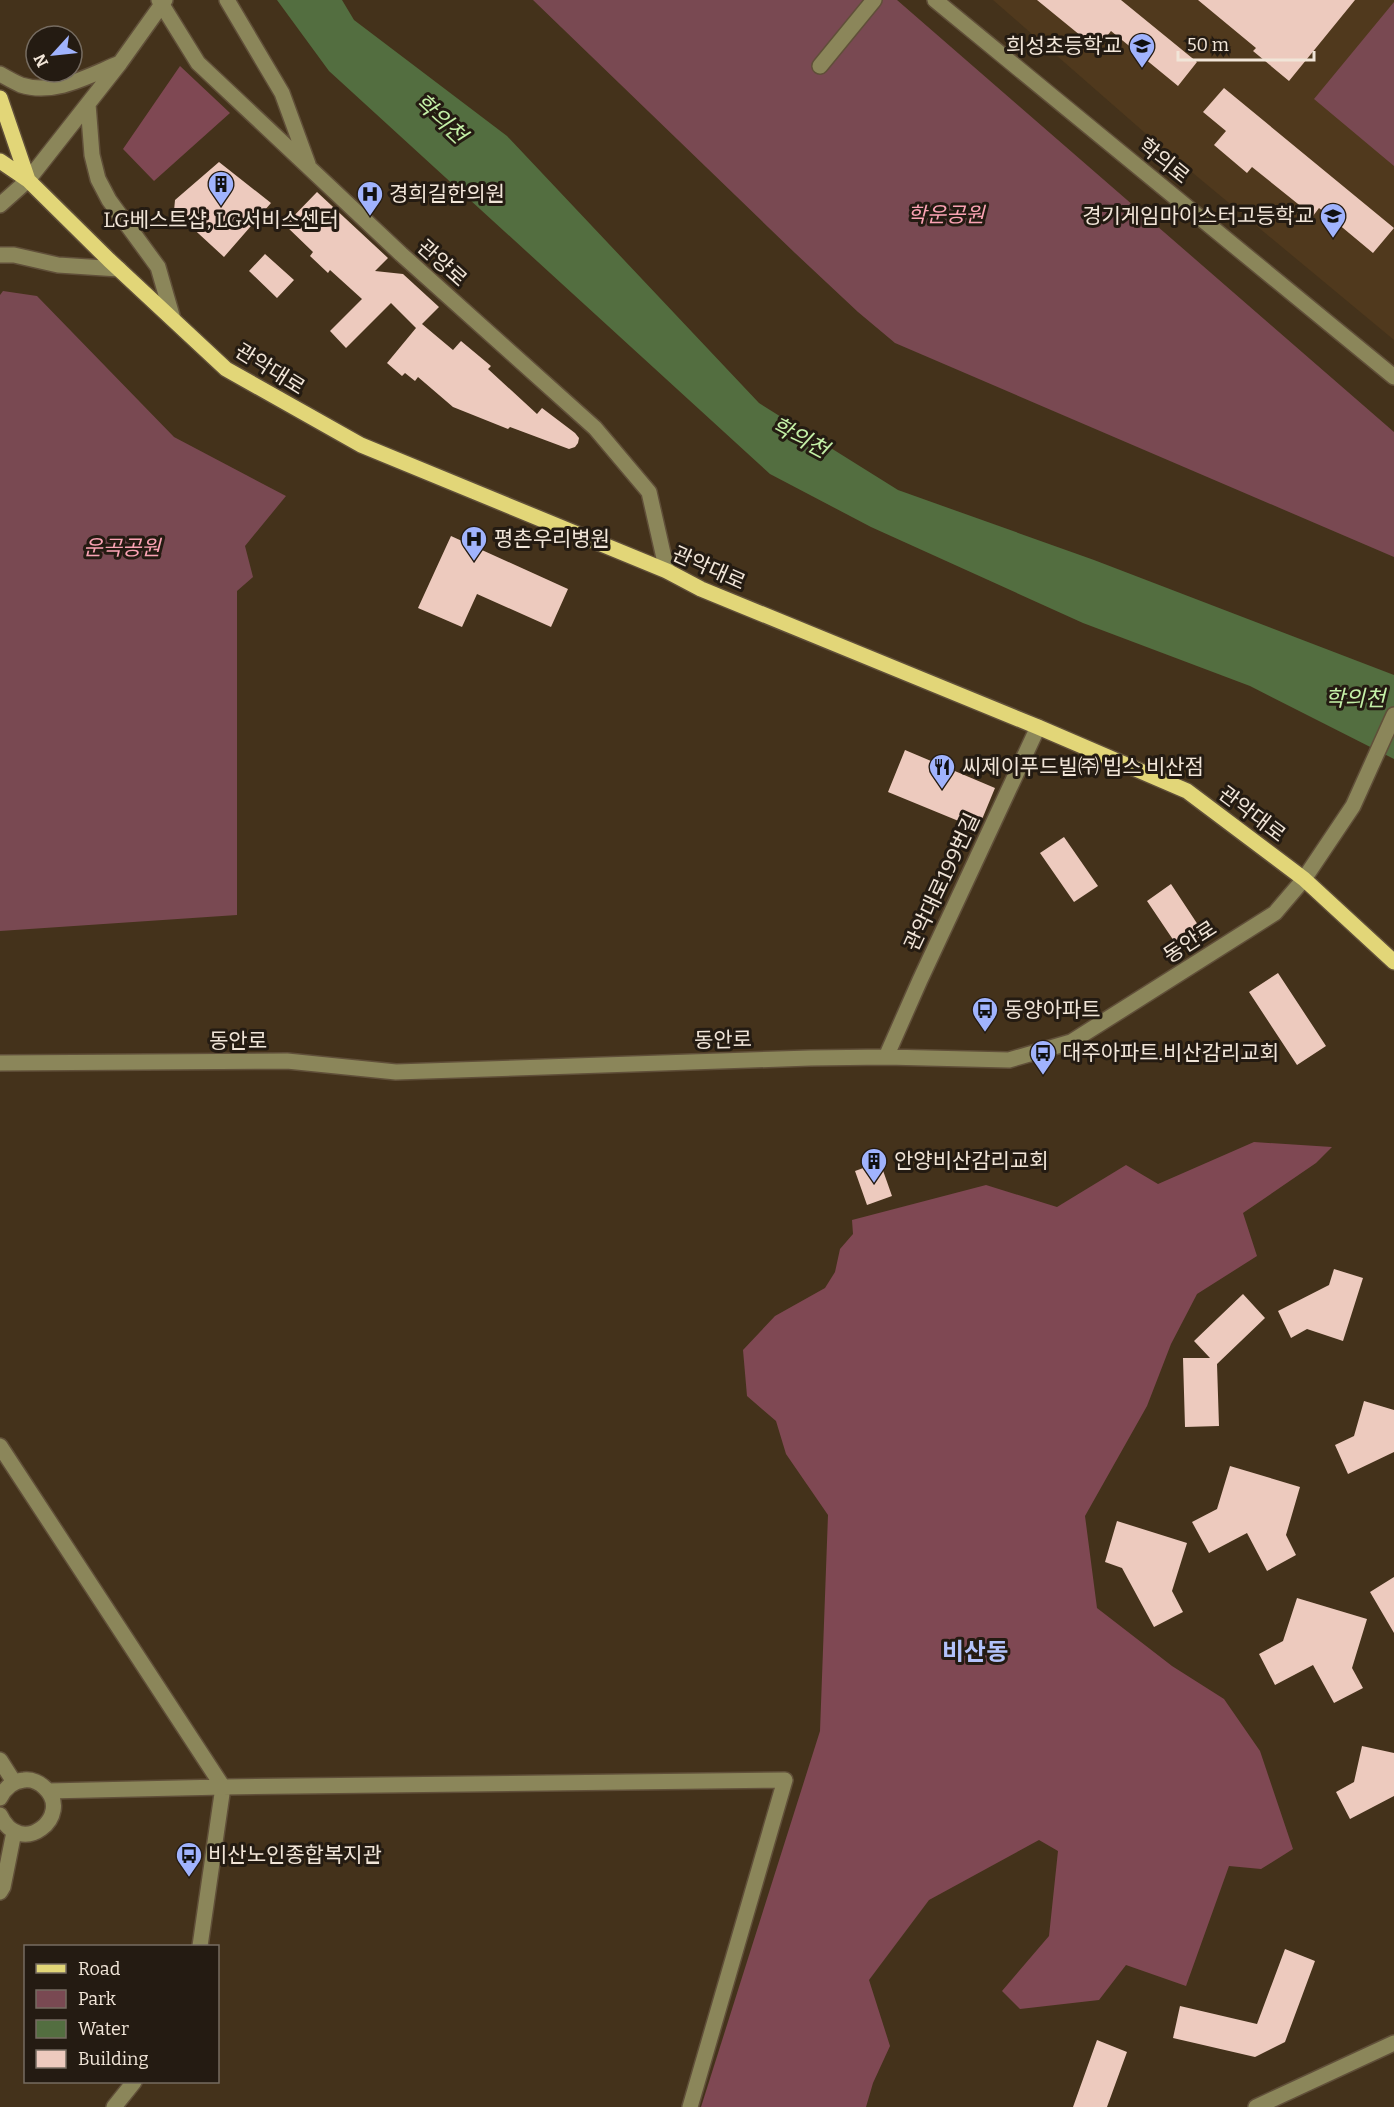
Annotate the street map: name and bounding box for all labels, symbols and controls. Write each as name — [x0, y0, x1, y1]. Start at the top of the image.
north arrow — [24, 24, 84, 84]
scale bar — [1178, 24, 1314, 62]
school or university icon: 희성초등학교 — [1127, 31, 1157, 69]
place label: 희성초등학교 — [1006, 33, 1122, 59]
text: 50 m — [1187, 34, 1229, 56]
text: N — [30, 51, 52, 70]
water label: 학의천 — [409, 88, 474, 151]
street label: 학의로 — [1133, 133, 1195, 189]
building icon: LG베스트샵, LG서비스센터 — [206, 169, 236, 207]
hospital icon: 경희길한의원 — [355, 179, 385, 217]
place label: 경희길한의원 — [389, 181, 505, 207]
school or university icon: 경기게임마이스터고등학교 — [1318, 201, 1348, 239]
park label: 학운공원 — [907, 202, 986, 228]
place label: 경기게임마이스터고등학교 — [1082, 203, 1314, 229]
place label: LG베스트샵, LG서비스센터 — [103, 207, 339, 233]
street label: 관양로 — [412, 234, 472, 292]
street label: 관악대로 — [230, 337, 310, 401]
water label: 학의천 — [767, 411, 835, 465]
hospital icon: 평촌우리병원 — [459, 524, 489, 562]
place label: 평촌우리병원 — [494, 526, 610, 552]
park label: 운곡공원 — [83, 535, 162, 561]
street label: 관악대로 — [668, 540, 750, 596]
water label: 학의천 — [1325, 685, 1388, 712]
restaurant icon: 씨제이푸드빌㈜ 빕스 비산점 — [927, 752, 957, 790]
place label: 씨제이푸드빌㈜ 빕스 비산점 — [962, 754, 1204, 780]
street label: 관악대로 — [1213, 780, 1291, 848]
street label: 관악대로199번길 — [899, 809, 985, 955]
street label: 동안로 — [1159, 915, 1221, 969]
bus stop icon: 동양아파트 — [970, 995, 1000, 1033]
place label: 동양아파트 — [1004, 997, 1101, 1023]
street label: 동안로 — [694, 1026, 752, 1054]
street label: 동안로 — [209, 1028, 267, 1054]
bus stop icon: 대주아파트.비산감리교회 — [1028, 1038, 1058, 1076]
place label: 대주아파트.비산감리교회 — [1062, 1040, 1279, 1066]
building icon: 안양비산감리교회 — [859, 1146, 889, 1184]
place label: 안양비산감리교회 — [894, 1148, 1049, 1174]
district label: 비산동 — [942, 1638, 1008, 1666]
bus stop icon: 비산노인종합복지관 — [174, 1840, 204, 1878]
place label: 비산노인종합복지관 — [208, 1842, 382, 1868]
legend — [24, 1945, 219, 2083]
text: Road — [78, 1958, 121, 1980]
text: Park — [78, 1988, 117, 2010]
text: Water — [78, 2018, 129, 2040]
text: Building — [78, 2048, 149, 2070]

